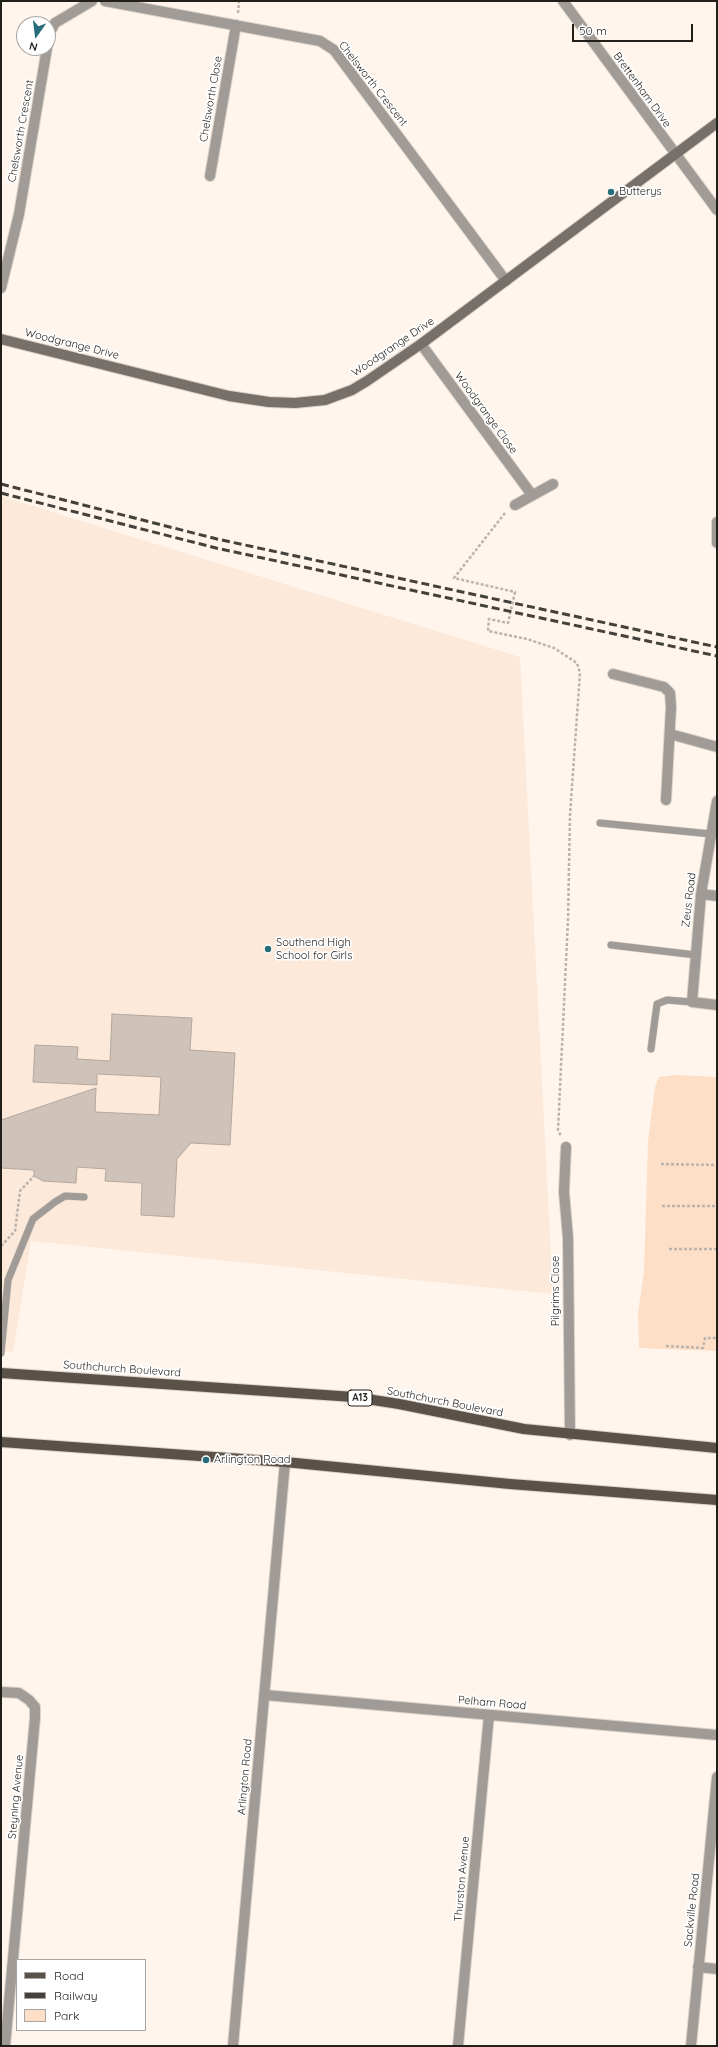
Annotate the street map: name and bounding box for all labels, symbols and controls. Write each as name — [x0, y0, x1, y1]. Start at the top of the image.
north arrow — [16, 16, 56, 56]
scale bar — [574, 16, 695, 42]
text: 50 m — [579, 23, 607, 38]
text: N — [28, 39, 39, 54]
street label: Chelsworth Crescent — [336, 39, 410, 129]
street label: Brettenham Drive — [610, 50, 674, 130]
street label: Chelsworth Close — [197, 55, 225, 143]
street label: Chelsworth Crescent — [5, 79, 37, 183]
place label: Butterys — [619, 185, 662, 199]
marker: Butterys — [606, 187, 616, 197]
street label: Woodgrange Drive — [349, 314, 437, 380]
street label: Woodgrange Drive — [23, 326, 121, 362]
street label: Woodgrange Close — [452, 370, 520, 456]
street label: Zeus Road — [679, 872, 699, 928]
place label: Southend High School for Girls — [276, 936, 352, 962]
marker: Southend High School for Girls — [263, 944, 273, 954]
street label: Pilgrims Close — [549, 1256, 563, 1326]
street label: Southchurch Boulevard — [63, 1358, 181, 1380]
street label: Southchurch Boulevard — [386, 1384, 504, 1420]
road number: A13 — [348, 1390, 372, 1406]
place label: Arlington Road — [214, 1453, 290, 1467]
marker: Arlington Road — [201, 1455, 211, 1465]
street label: Pelham Road — [457, 1693, 527, 1713]
street label: Arlington Road — [235, 1738, 255, 1816]
street label: Steyning Avenue — [6, 1754, 26, 1840]
street label: Thurston Avenue — [452, 1836, 472, 1922]
street label: Sackville Road — [682, 1872, 702, 1948]
legend — [16, 1959, 146, 2031]
text: Road — [54, 1968, 84, 1983]
text: Railway — [54, 1988, 98, 2003]
text: Park — [54, 2008, 79, 2023]

